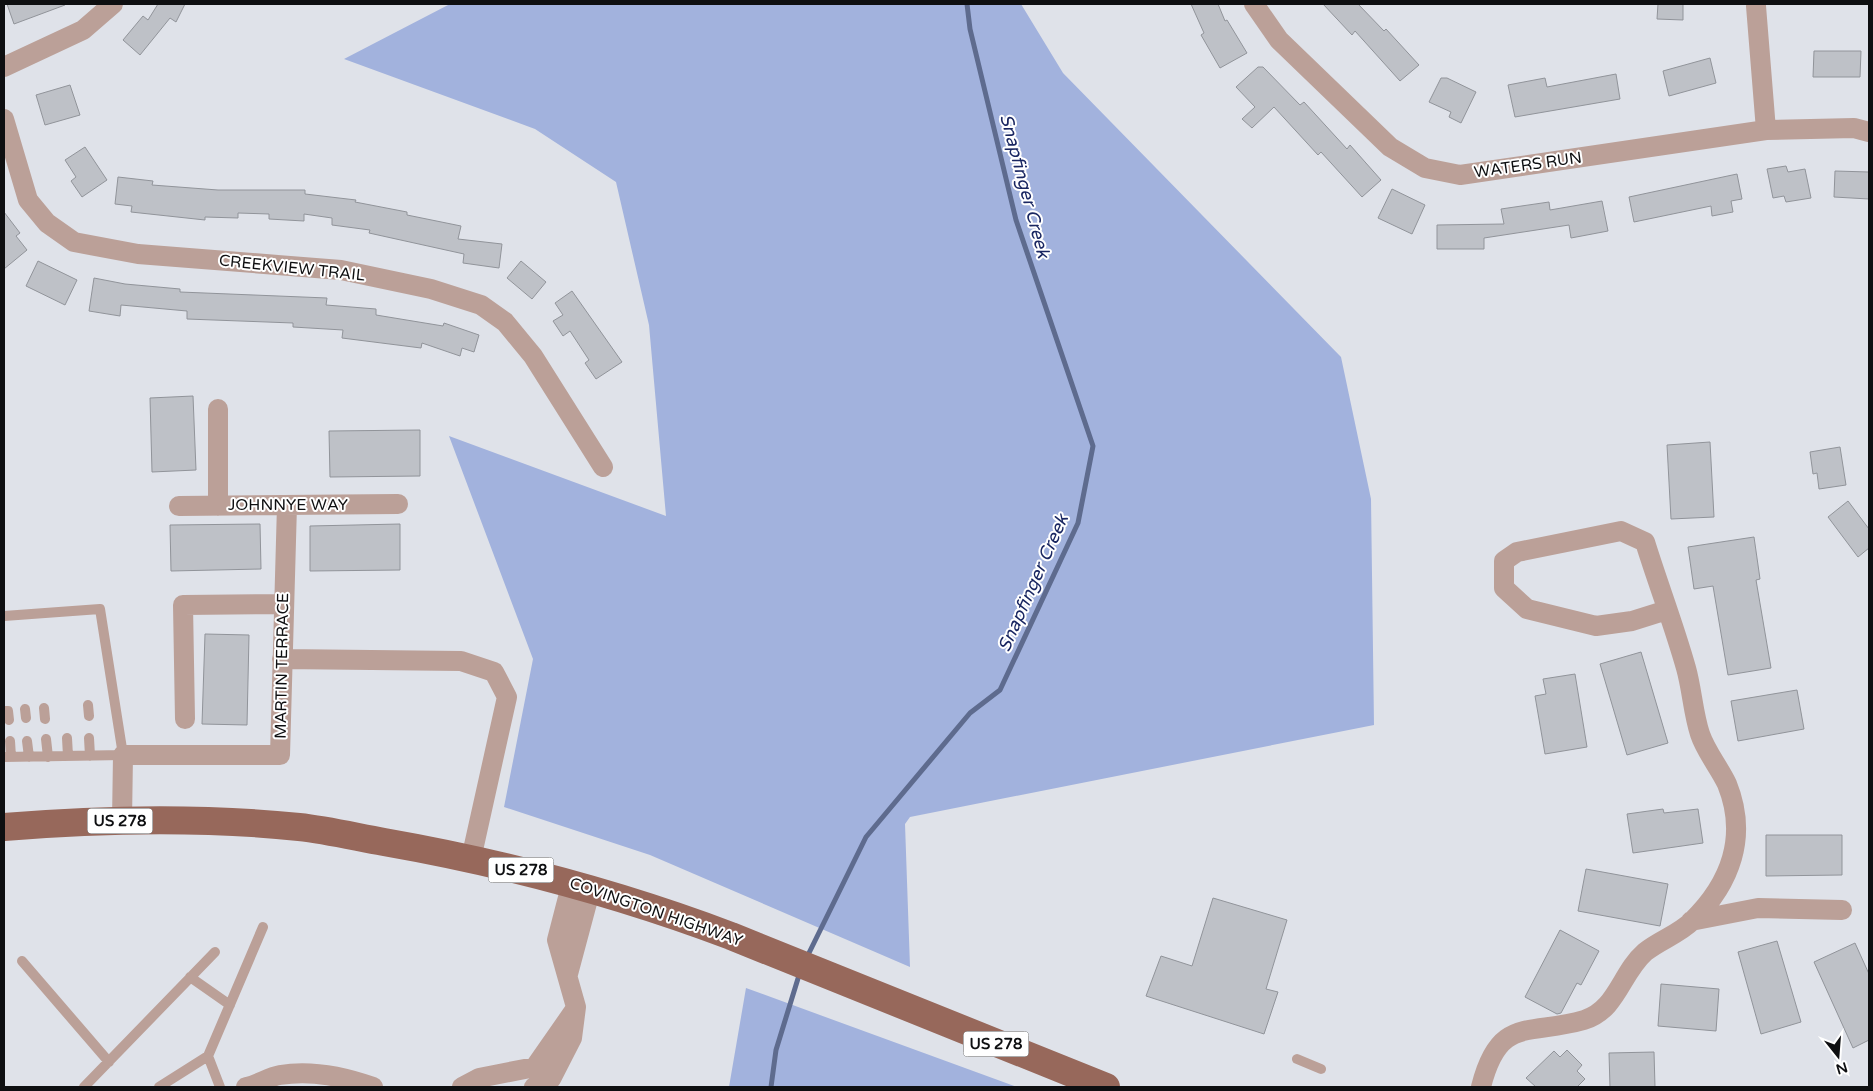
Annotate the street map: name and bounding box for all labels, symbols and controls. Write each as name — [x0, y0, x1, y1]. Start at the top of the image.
water label: Snapfinger Creek — [995, 112, 1055, 261]
street label: WATERS RUN — [1473, 148, 1583, 182]
street label: CREEKVIEW TRAIL — [218, 250, 366, 286]
street label: JOHNNYE WAY — [228, 495, 348, 515]
water label: Snapfinger Creek — [993, 510, 1074, 655]
street label: MARTIN TERRACE — [271, 593, 293, 739]
road number: US 278 — [88, 808, 152, 834]
road number: US 278 — [488, 858, 554, 882]
street label: COVINGTON HIGHWAY — [567, 873, 745, 951]
north arrow — [1813, 1031, 1863, 1081]
road number: US 278 — [964, 1032, 1028, 1056]
text: N — [1834, 1058, 1850, 1078]

